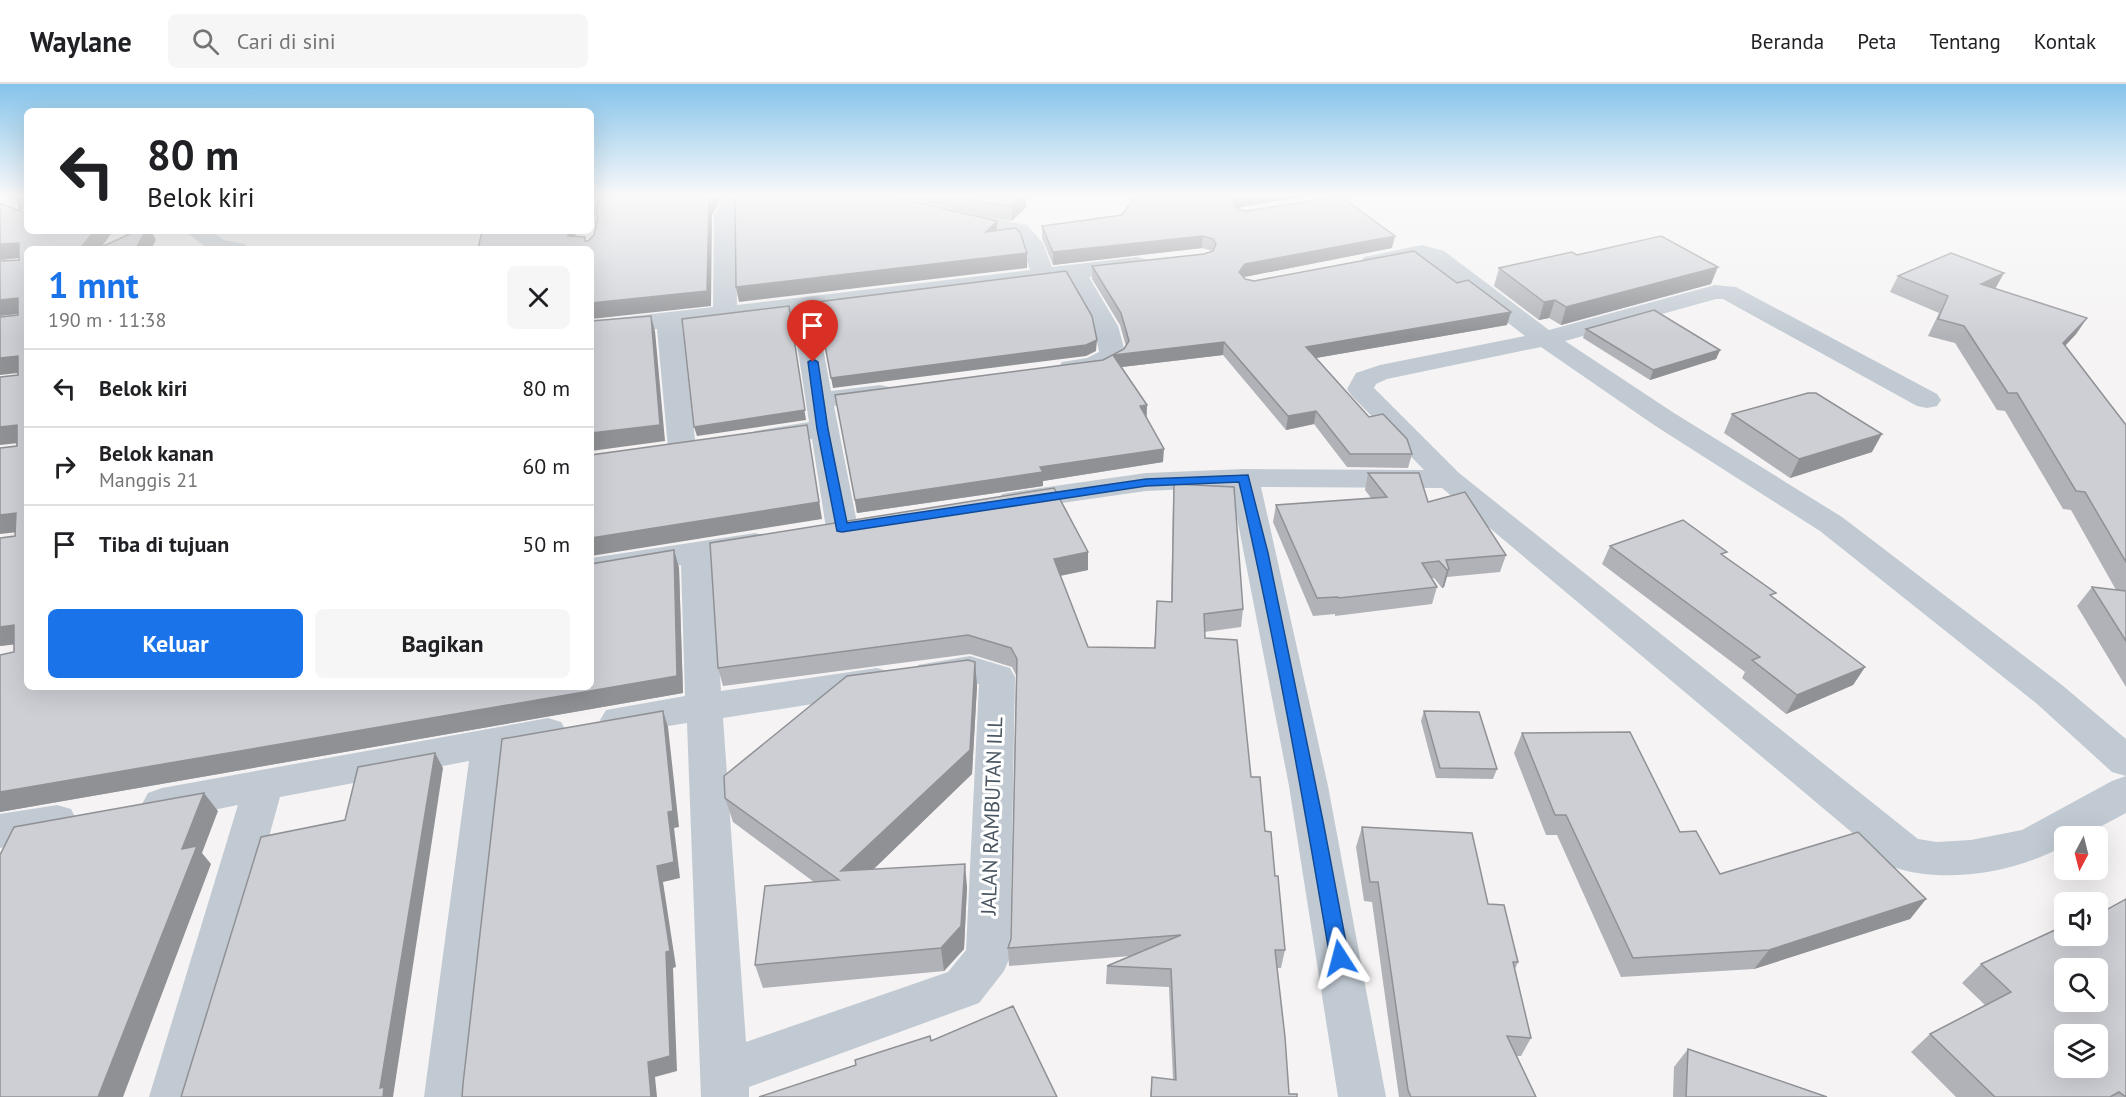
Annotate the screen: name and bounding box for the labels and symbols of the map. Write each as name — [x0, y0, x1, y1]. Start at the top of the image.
pin — [787, 300, 838, 362]
street label: JALAN RAMBUTAN ILL — [975, 716, 1008, 917]
north arrow — [2054, 826, 2108, 880]
position arrow — [1308, 926, 1372, 990]

